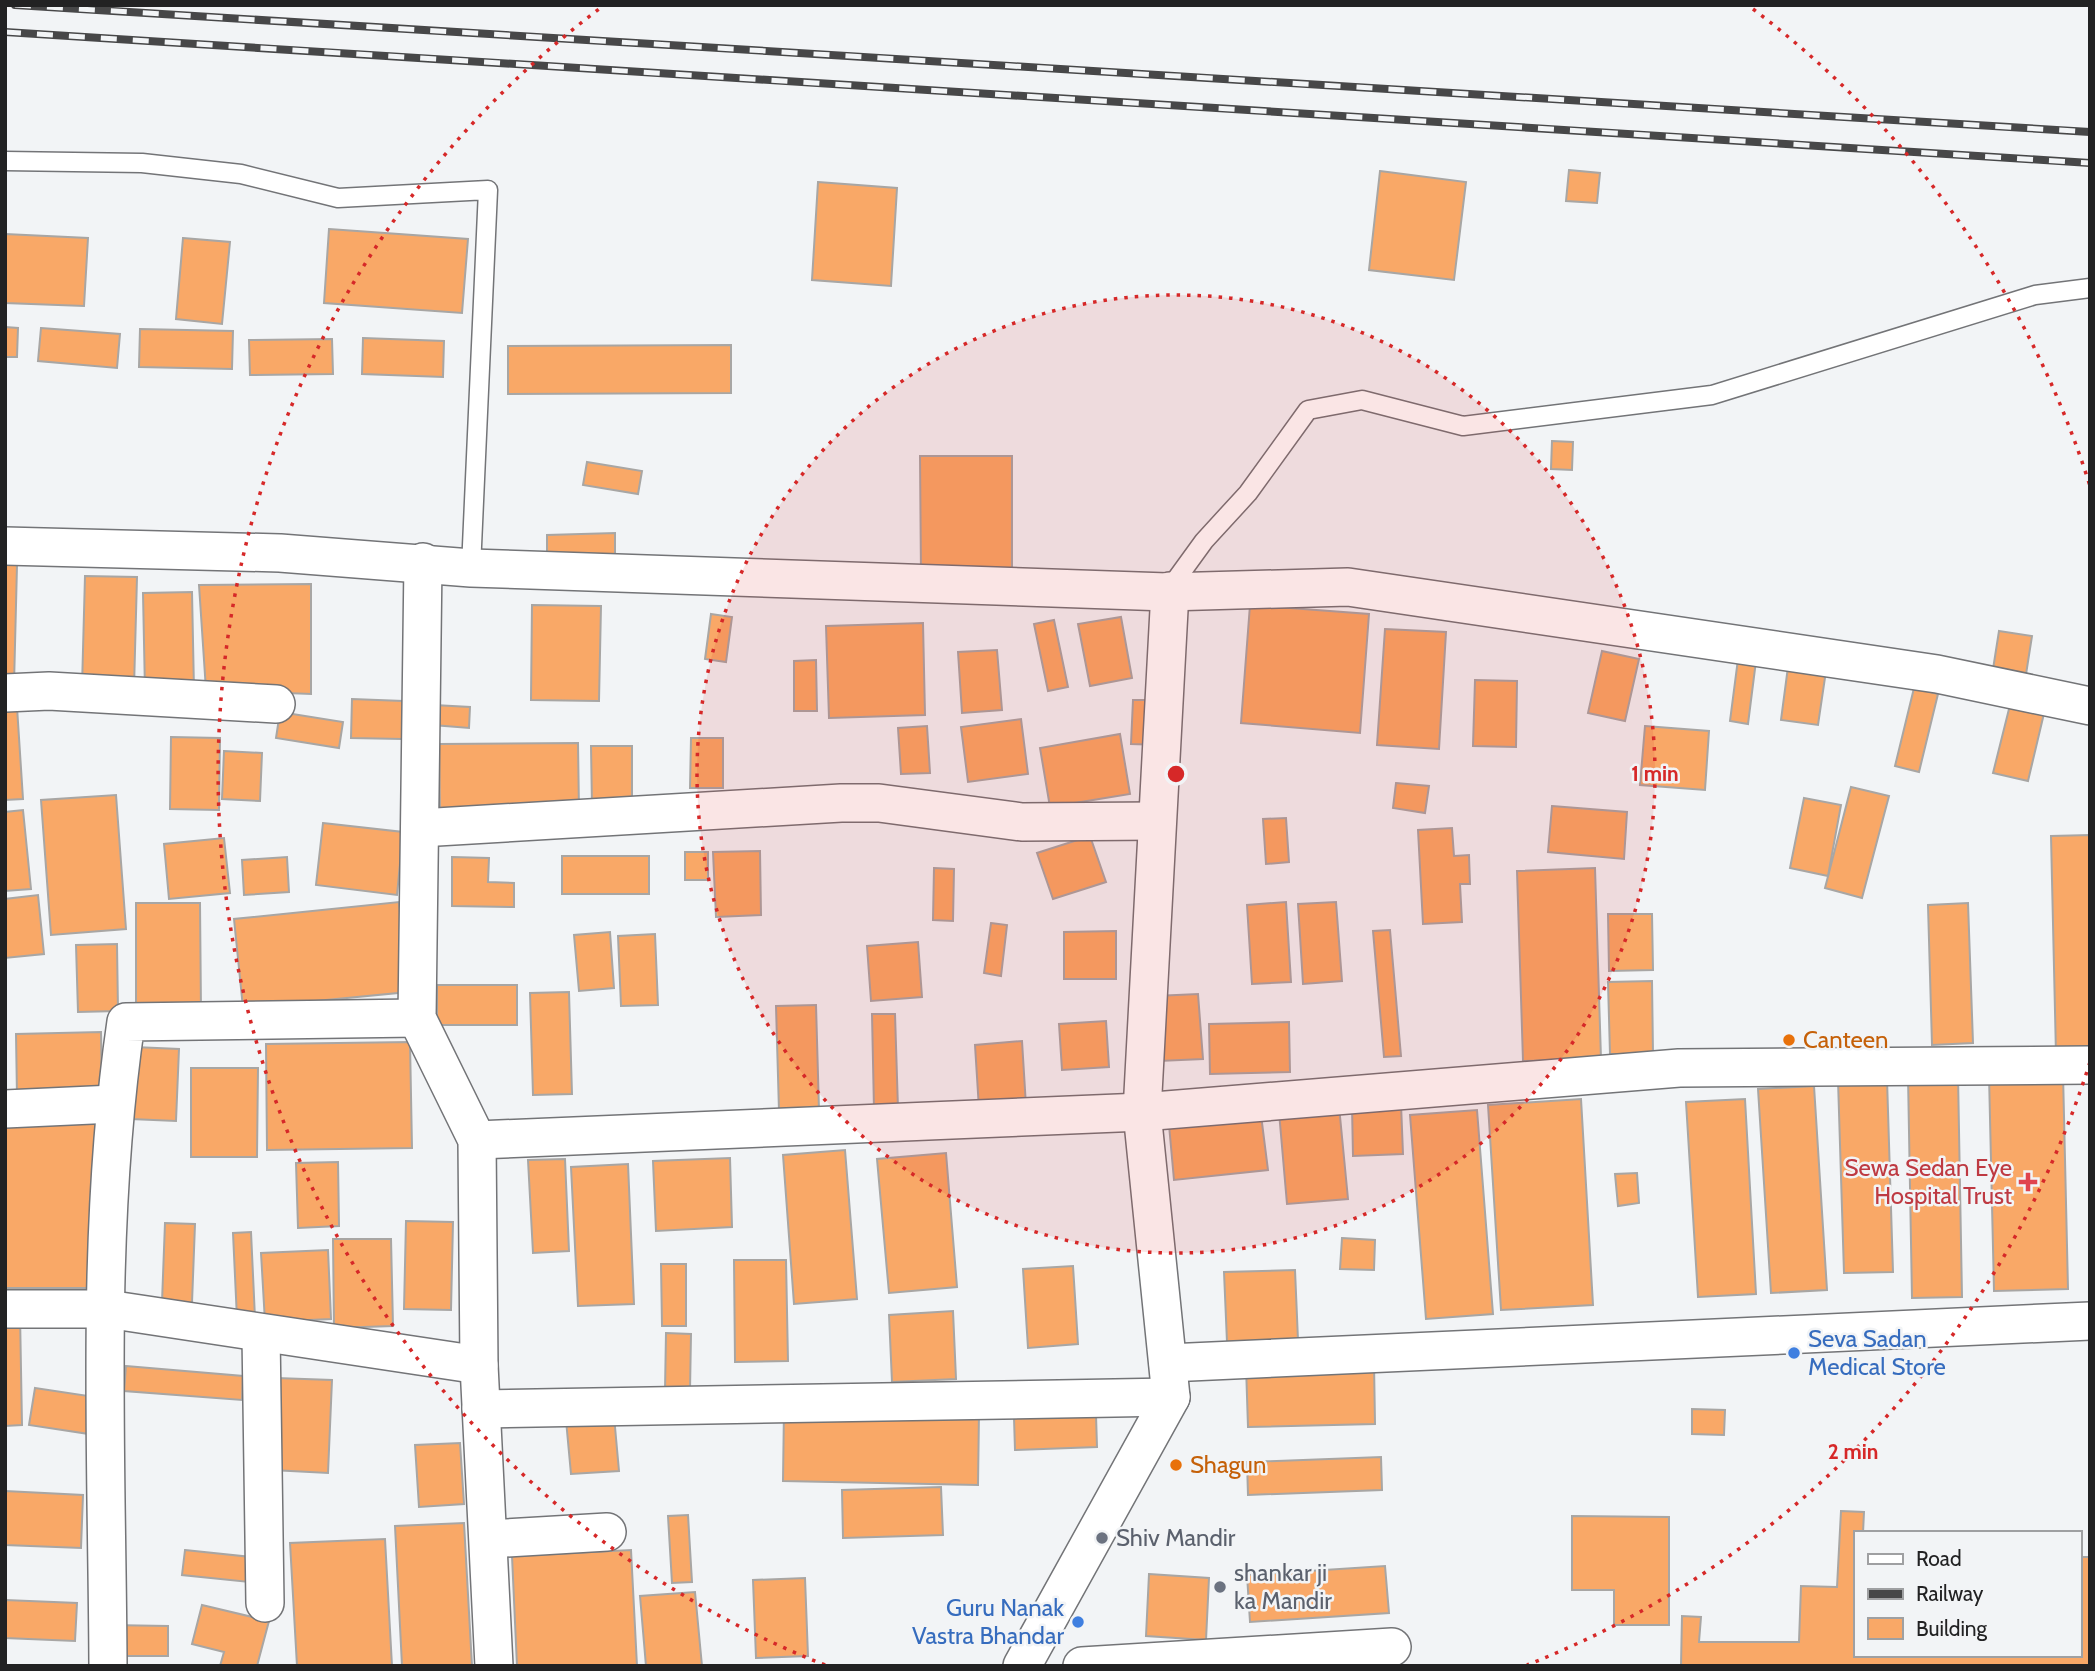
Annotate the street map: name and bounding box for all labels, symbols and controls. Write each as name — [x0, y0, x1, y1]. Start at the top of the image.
text: 1 min — [1631, 761, 1679, 786]
centre of rings — [1164, 762, 1188, 786]
place label: Canteen — [1803, 1025, 1889, 1054]
marker: Canteen — [1781, 1032, 1797, 1048]
place label: Sewa Sedan Eye Hospital Trust — [1844, 1153, 2012, 1210]
marker: Sewa Sedan Eye Hospital Trust — [2018, 1172, 2038, 1192]
place label: Seva Sadan Medical Store — [1808, 1324, 1946, 1381]
marker: Seva Sadan Medical Store — [1786, 1345, 1802, 1361]
text: 2 min — [1828, 1439, 1878, 1464]
place label: Shagun — [1190, 1450, 1266, 1479]
marker: Shagun — [1168, 1457, 1184, 1473]
place label: Shiv Mandir — [1116, 1523, 1236, 1552]
marker: Shiv Mandir — [1094, 1530, 1110, 1546]
legend — [1854, 1531, 2081, 1657]
text: Road — [1916, 1546, 1962, 1571]
place label: shankar ji ka Mandir — [1234, 1558, 1332, 1615]
marker: shankar ji ka Mandir — [1212, 1579, 1228, 1595]
text: Railway — [1916, 1581, 1984, 1606]
place label: Guru Nanak Vastra Bhandar — [912, 1593, 1064, 1650]
marker: Guru Nanak Vastra Bhandar — [1070, 1614, 1086, 1630]
text: Building — [1916, 1616, 1988, 1641]

